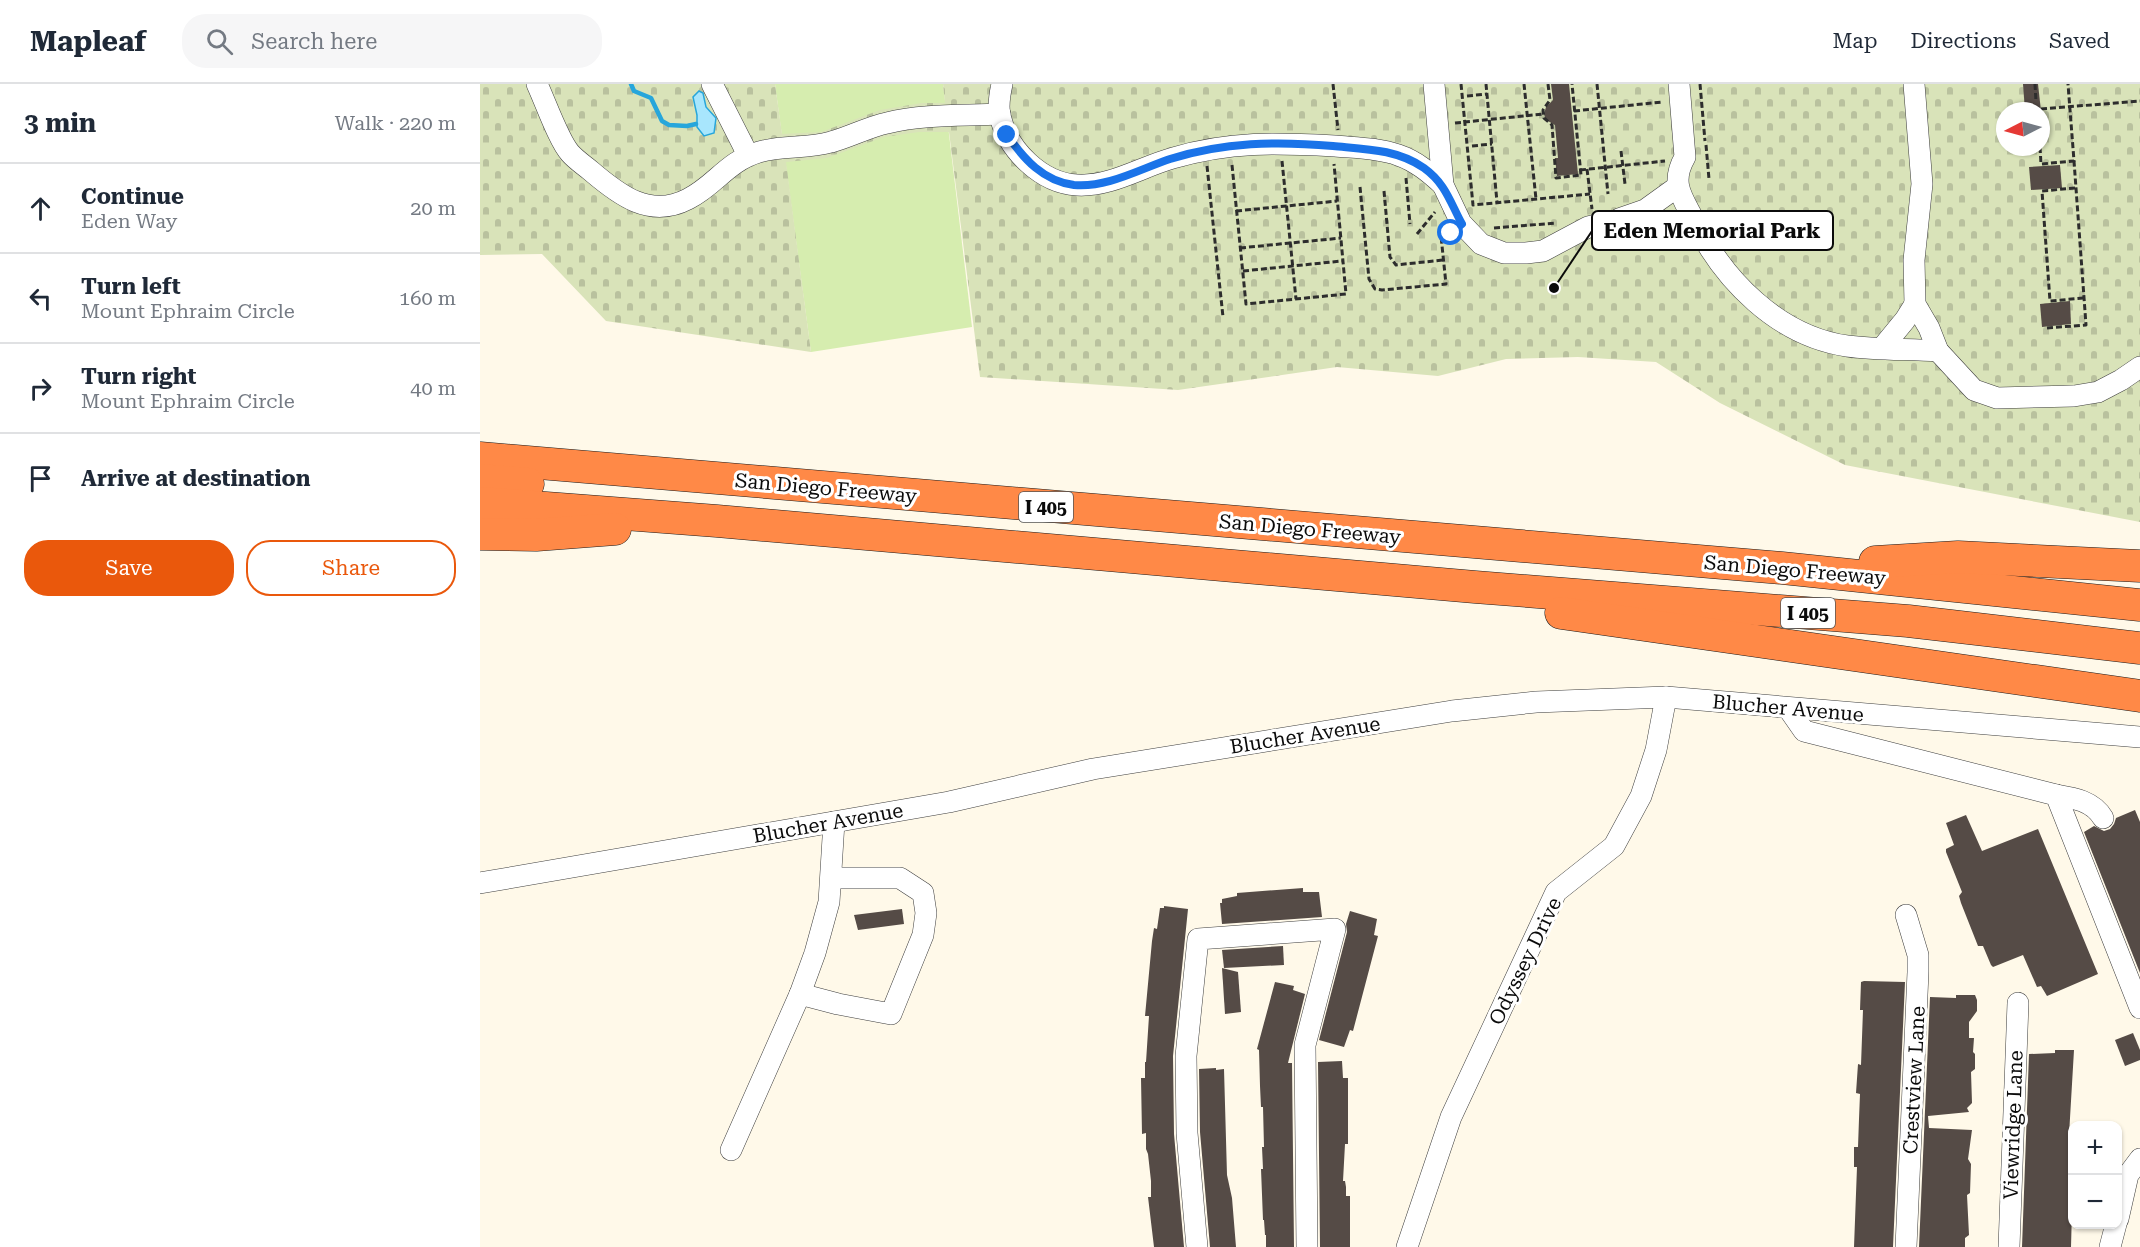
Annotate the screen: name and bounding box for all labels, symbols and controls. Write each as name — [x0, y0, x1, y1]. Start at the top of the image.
search box — [182, 14, 602, 68]
text: Mapleaf — [30, 25, 146, 58]
icon: search — [203, 25, 236, 58]
text: Search here — [251, 29, 377, 54]
text: Map — [1833, 29, 1877, 53]
text: Directions — [1910, 29, 2016, 53]
text: Saved — [2049, 29, 2110, 53]
north arrow — [1996, 102, 2050, 156]
text: 3 min — [24, 108, 96, 138]
text: Walk · 220 m — [335, 111, 456, 135]
route end — [993, 121, 1019, 147]
text: Continue — [81, 184, 184, 209]
icon: ahead — [24, 192, 57, 225]
text: 20 m — [410, 196, 456, 220]
text: Eden Way — [81, 209, 177, 233]
callout: Eden Memorial Park — [1592, 211, 1833, 250]
route start — [1437, 219, 1463, 245]
text: Eden Memorial Park — [1603, 219, 1821, 243]
text: Turn left — [81, 274, 181, 299]
icon: left — [24, 282, 57, 315]
text: 160 m — [399, 286, 456, 310]
text: Mount Ephraim Circle — [81, 299, 295, 323]
text: Turn right — [81, 364, 196, 389]
icon: right — [24, 372, 57, 405]
text: 40 m — [410, 376, 456, 400]
text: Mount Ephraim Circle — [81, 389, 295, 413]
icon: arrive — [24, 462, 57, 495]
text: Arrive at destination — [81, 466, 310, 491]
street label: San Diego Freeway — [734, 468, 918, 508]
road number: I 405 — [1019, 492, 1073, 522]
street label: San Diego Freeway — [1218, 509, 1402, 549]
button: Save — [24, 540, 234, 596]
button: Share — [246, 540, 456, 596]
street label: San Diego Freeway — [1703, 550, 1887, 590]
road number: I 405 — [1781, 598, 1835, 628]
street label: Blucher Avenue — [1711, 689, 1865, 727]
street label: Blucher Avenue — [1228, 711, 1382, 759]
street label: Blucher Avenue — [751, 798, 905, 848]
street label: Odyssey Drive — [1484, 893, 1566, 1029]
street label: Crestview Lane — [1898, 1005, 1930, 1155]
street label: Viewridge Lane — [1998, 1050, 2028, 1200]
map controls — [2068, 1121, 2122, 1229]
button: + — [2068, 1121, 2122, 1175]
button: − — [2068, 1175, 2122, 1229]

